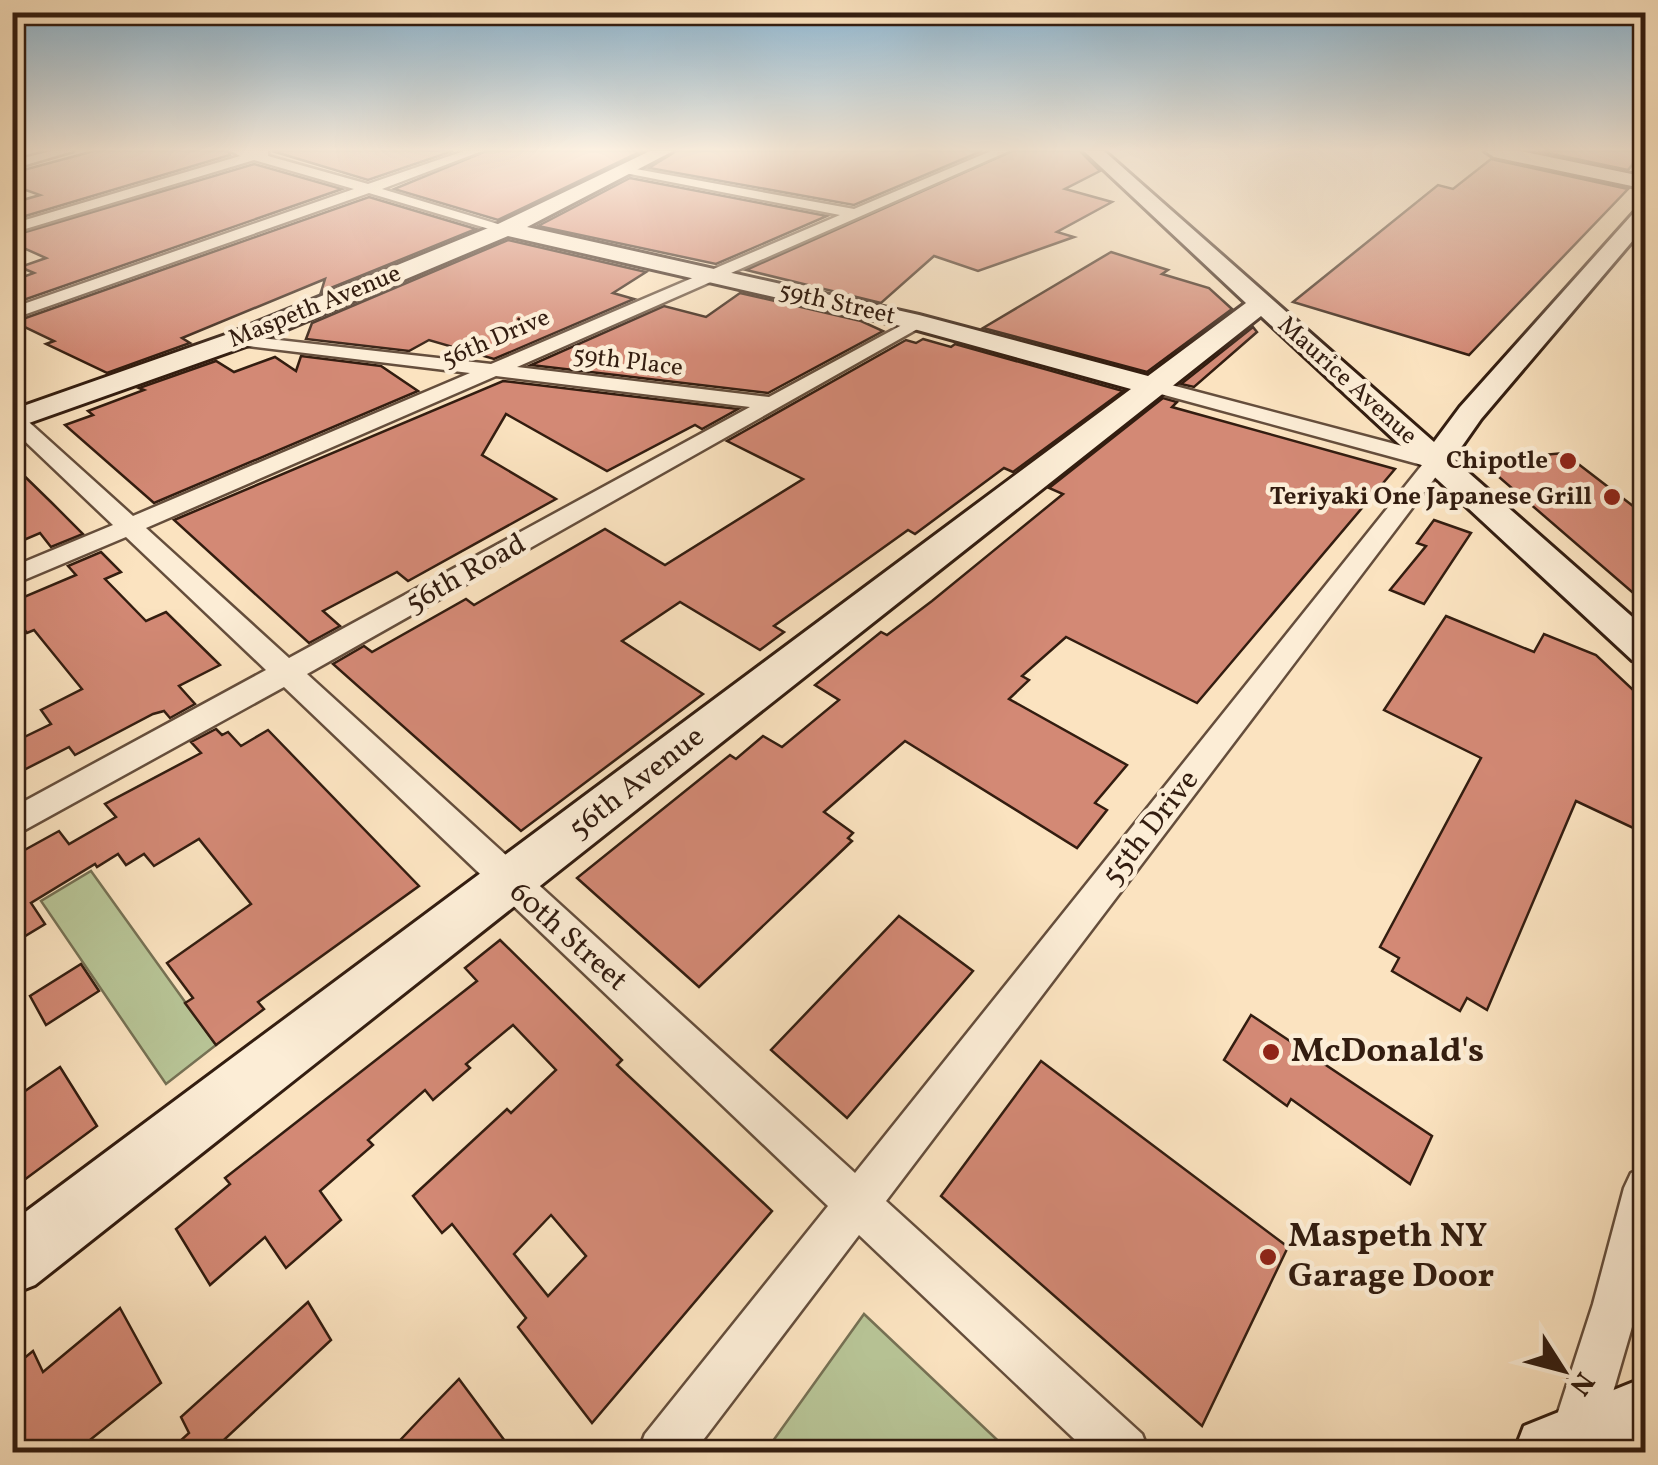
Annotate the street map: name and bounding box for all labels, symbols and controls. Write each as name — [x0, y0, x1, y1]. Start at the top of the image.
street label: Maspeth Avenue — [224, 256, 406, 358]
street label: 59th Street — [775, 274, 899, 334]
street label: 56th Drive — [437, 301, 555, 377]
street label: Maurice Avenue — [1269, 309, 1425, 453]
street label: 59th Place — [571, 338, 685, 386]
place label: Chipotle — [1446, 444, 1548, 479]
marker: Chipotle — [1557, 450, 1579, 472]
place label: Teriyaki One Japanese Grill — [1270, 480, 1592, 515]
marker: Teriyaki One Japanese Grill — [1601, 486, 1623, 508]
street label: 56th Road — [398, 524, 534, 624]
street label: 56th Avenue — [560, 717, 714, 849]
street label: 55th Drive — [1092, 761, 1210, 895]
street label: 60th Street — [500, 872, 636, 1002]
place label: McDonald's — [1291, 1028, 1484, 1076]
marker: McDonald's — [1260, 1041, 1282, 1063]
place label: Maspeth NY Garage Door — [1288, 1213, 1494, 1301]
marker: Maspeth NY Garage Door — [1257, 1246, 1279, 1268]
north arrow — [1513, 1320, 1613, 1420]
text: N — [1559, 1364, 1603, 1403]

